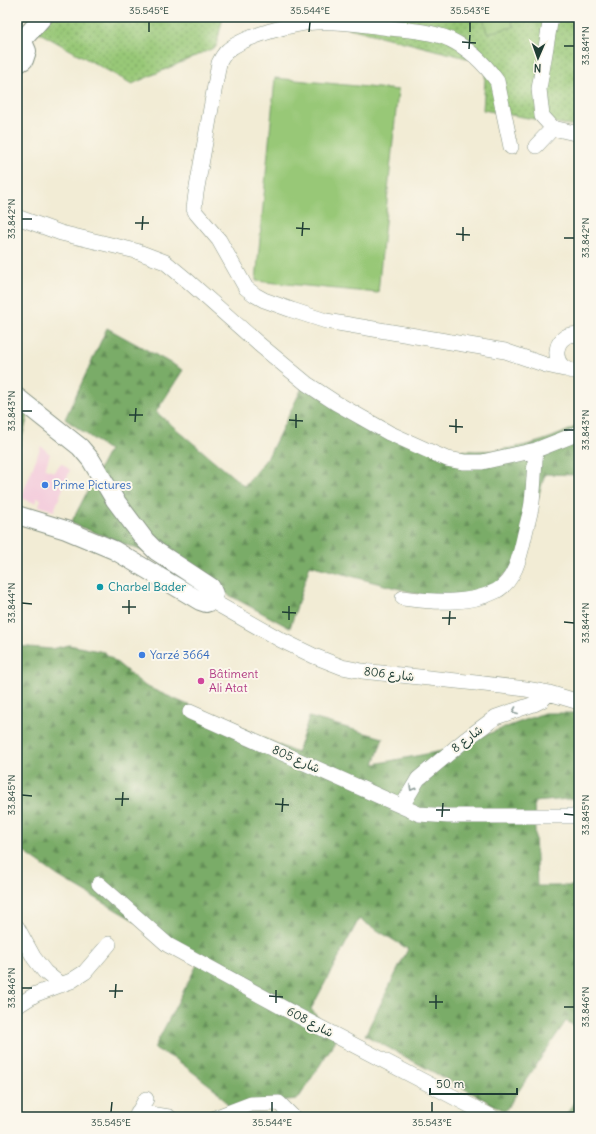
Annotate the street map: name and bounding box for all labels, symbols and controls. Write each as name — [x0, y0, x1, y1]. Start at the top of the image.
text: 35.545°E — [129, 4, 169, 17]
text: 35.544°E — [290, 4, 330, 17]
text: 35.543°E — [450, 4, 490, 17]
text: 33.841°N — [579, 26, 592, 66]
north arrow — [518, 38, 558, 78]
text: N — [534, 61, 542, 75]
text: 33.842°N — [5, 199, 18, 239]
text: 33.842°N — [579, 218, 592, 258]
text: 33.843°N — [5, 391, 18, 431]
text: 33.843°N — [579, 410, 592, 450]
place label: Prime Pictures — [53, 477, 131, 492]
marker: Prime Pictures — [40, 480, 50, 490]
place label: Charbel Bader — [108, 579, 186, 594]
marker: Charbel Bader — [95, 582, 105, 592]
text: 33.844°N — [5, 583, 18, 624]
text: 33.844°N — [579, 603, 592, 644]
place label: Yarzé 3664 — [150, 647, 210, 662]
marker: Yarzé 3664 — [137, 650, 147, 660]
street label: شارع 806 — [363, 663, 415, 686]
place label: Bâtiment Ali Atat — [209, 666, 258, 695]
marker: Bâtiment Ali Atat — [196, 676, 206, 686]
one-way arrow — [511, 706, 518, 714]
street label: شارع 8 — [448, 722, 487, 757]
street label: شارع 805 — [269, 741, 322, 778]
text: 33.845°N — [5, 775, 18, 815]
one-way arrow — [410, 784, 417, 791]
text: 33.845°N — [579, 795, 592, 835]
text: 33.846°N — [5, 968, 18, 1009]
text: 33.846°N — [579, 987, 592, 1028]
street label: شارع 608 — [283, 1003, 336, 1042]
scale bar — [430, 1070, 517, 1096]
text: 50 m — [436, 1076, 465, 1091]
text: 35.545°E — [91, 1116, 131, 1129]
text: 35.544°E — [252, 1116, 292, 1129]
text: 35.543°E — [412, 1116, 452, 1129]

